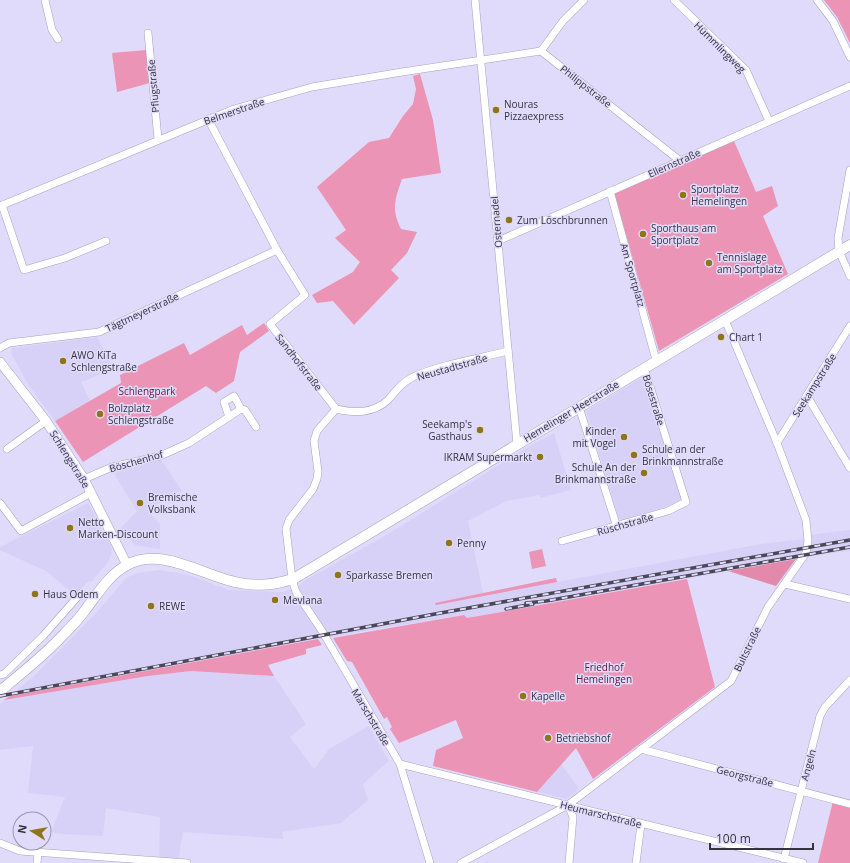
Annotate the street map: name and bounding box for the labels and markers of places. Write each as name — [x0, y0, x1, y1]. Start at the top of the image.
place label: Nouras Pizzaexpress — [504, 97, 564, 123]
marker: Nouras Pizzaexpress — [491, 105, 501, 115]
place label: Sportplatz Hemelingen — [691, 182, 747, 208]
marker: Sportplatz Hemelingen — [678, 190, 688, 200]
place label: Zum Löschbrunnen — [517, 213, 608, 227]
marker: Zum Löschbrunnen — [504, 215, 514, 225]
place label: Sporthaus am Sportplatz — [651, 221, 716, 247]
marker: Sporthaus am Sportplatz — [638, 229, 648, 239]
place label: Tennislage am Sportplatz — [717, 250, 782, 276]
marker: Tennislage am Sportplatz — [704, 258, 714, 268]
place label: Chart 1 — [729, 330, 763, 344]
marker: Chart 1 — [716, 332, 726, 342]
place label: AWO KiTa Schlengstraße — [71, 348, 137, 374]
marker: AWO KiTa Schlengstraße — [58, 356, 68, 366]
place label: Bolzplatz Schlengstraße — [108, 401, 174, 427]
marker: Bolzplatz Schlengstraße — [95, 409, 105, 419]
place label: Seekamp's Gasthaus — [422, 417, 472, 443]
place label: Kinder mit Vogel — [573, 424, 616, 450]
marker: Seekamp's Gasthaus — [475, 425, 485, 435]
marker: Kinder mit Vogel — [619, 432, 629, 442]
place label: Schule an der Brinkmannstraße — [642, 442, 724, 468]
place label: IKRAM Supermarkt — [444, 450, 532, 464]
marker: Schule an der Brinkmannstraße — [629, 450, 639, 460]
marker: IKRAM Supermarkt — [535, 452, 545, 462]
place label: Schule An der Brinkmannstraße — [555, 460, 636, 486]
marker: Schule An der Brinkmannstraße — [639, 468, 649, 478]
place label: Bremische Volksbank — [148, 490, 198, 516]
marker: Bremische Volksbank — [135, 498, 145, 508]
place label: Netto Marken-Discount — [78, 515, 158, 541]
marker: Netto Marken-Discount — [65, 523, 75, 533]
place label: Penny — [457, 536, 487, 550]
marker: Penny — [444, 538, 454, 548]
place label: Sparkasse Bremen — [346, 568, 433, 582]
marker: Sparkasse Bremen — [333, 570, 343, 580]
place label: Haus Odem — [43, 587, 98, 601]
marker: Haus Odem — [30, 589, 40, 599]
place label: Mevlana — [283, 593, 322, 607]
marker: Mevlana — [270, 595, 280, 605]
place label: REWE — [159, 599, 186, 613]
marker: REWE — [146, 601, 156, 611]
place label: Kapelle — [531, 689, 565, 703]
marker: Kapelle — [518, 691, 528, 701]
place label: Betriebshof — [556, 731, 611, 745]
marker: Betriebshof — [543, 733, 553, 743]

